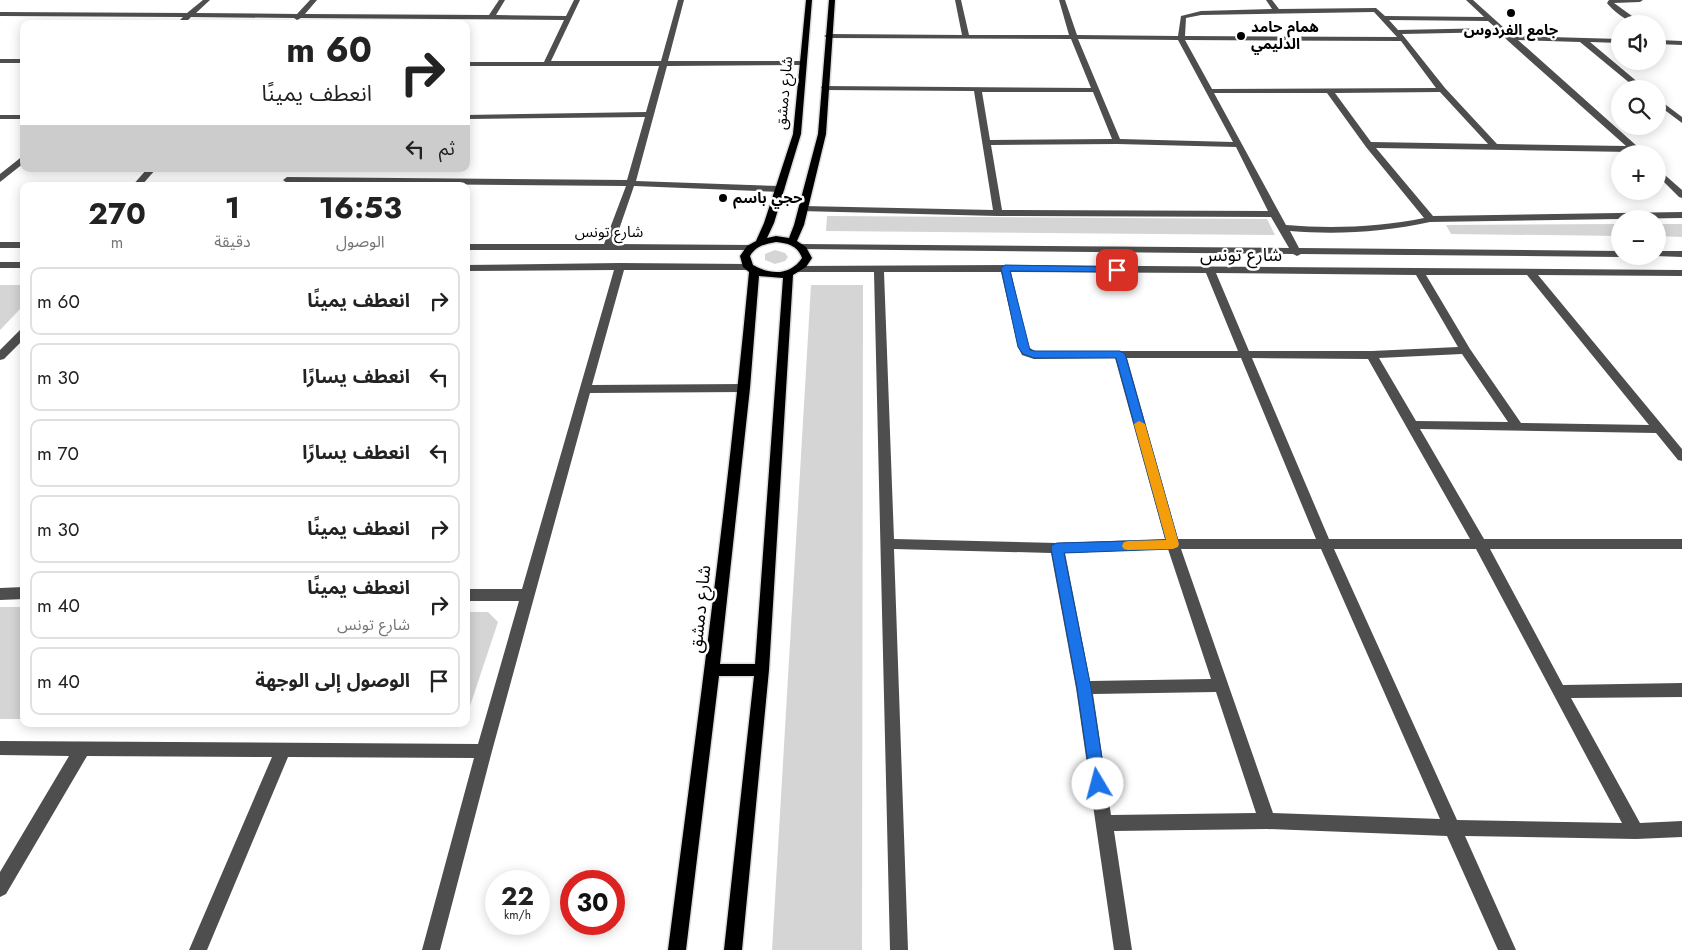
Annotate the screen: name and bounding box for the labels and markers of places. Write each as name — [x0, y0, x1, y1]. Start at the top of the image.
marker: جامع الفردوس — [1505, 7, 1517, 19]
place label: همام حامد الدليمي — [1251, 16, 1319, 55]
place label: جامع الفردوس — [1464, 19, 1559, 41]
marker: همام حامد الدليمي — [1235, 30, 1247, 42]
place label: حجي باسم — [733, 187, 803, 209]
marker: حجي باسم — [717, 192, 729, 204]
pin — [1096, 249, 1138, 291]

